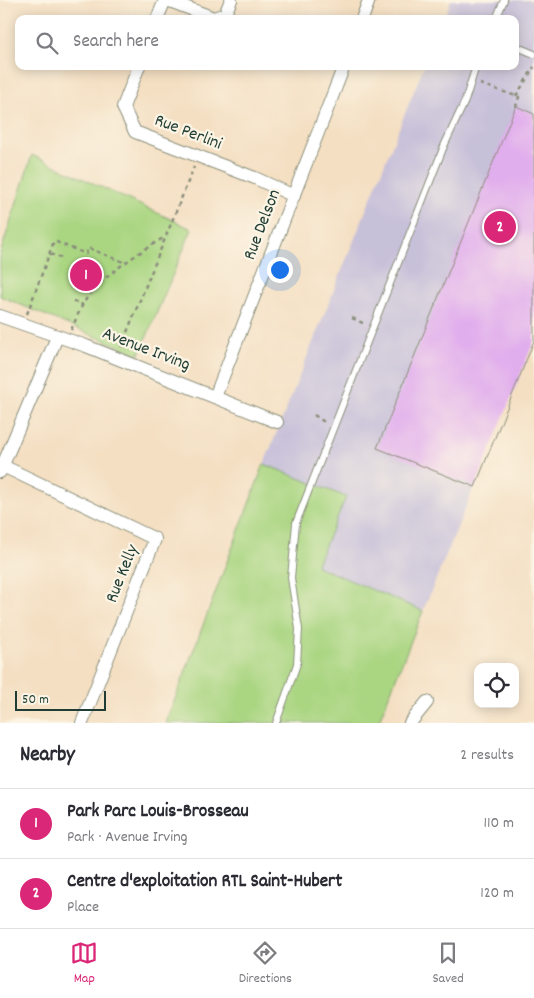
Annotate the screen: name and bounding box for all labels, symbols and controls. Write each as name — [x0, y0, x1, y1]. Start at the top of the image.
search box — [15, 15, 519, 70]
icon: search — [33, 29, 61, 57]
text: Search here — [73, 29, 159, 56]
street label: Rue Perlini — [151, 109, 225, 157]
street label: Rue Delson — [238, 186, 288, 264]
pin: 2 — [484, 208, 516, 246]
pin: 1 — [70, 256, 102, 294]
your location — [267, 257, 293, 283]
street label: Avenue Irving — [98, 322, 194, 378]
street label: Rue Kelly — [100, 541, 146, 607]
map controls — [474, 663, 519, 708]
button: locate — [474, 663, 519, 708]
scale bar — [15, 688, 106, 711]
text: 50 m — [22, 690, 49, 710]
text: Nearby — [20, 741, 75, 771]
text: 2 results — [460, 744, 514, 767]
text: Park Parc Louis-Brosseau — [67, 799, 249, 826]
text: 1 — [34, 812, 38, 835]
text: 110 m — [484, 812, 514, 835]
text: Park · Avenue Irving — [67, 826, 188, 849]
text: Centre d'exploitation RTL Saint-Hubert — [67, 869, 342, 896]
text: 2 — [33, 882, 40, 905]
text: 120 m — [480, 882, 514, 905]
text: Place — [67, 896, 99, 919]
tab: Map — [70, 939, 98, 989]
tab: Directions — [239, 939, 292, 989]
tab: Saved — [432, 939, 464, 989]

